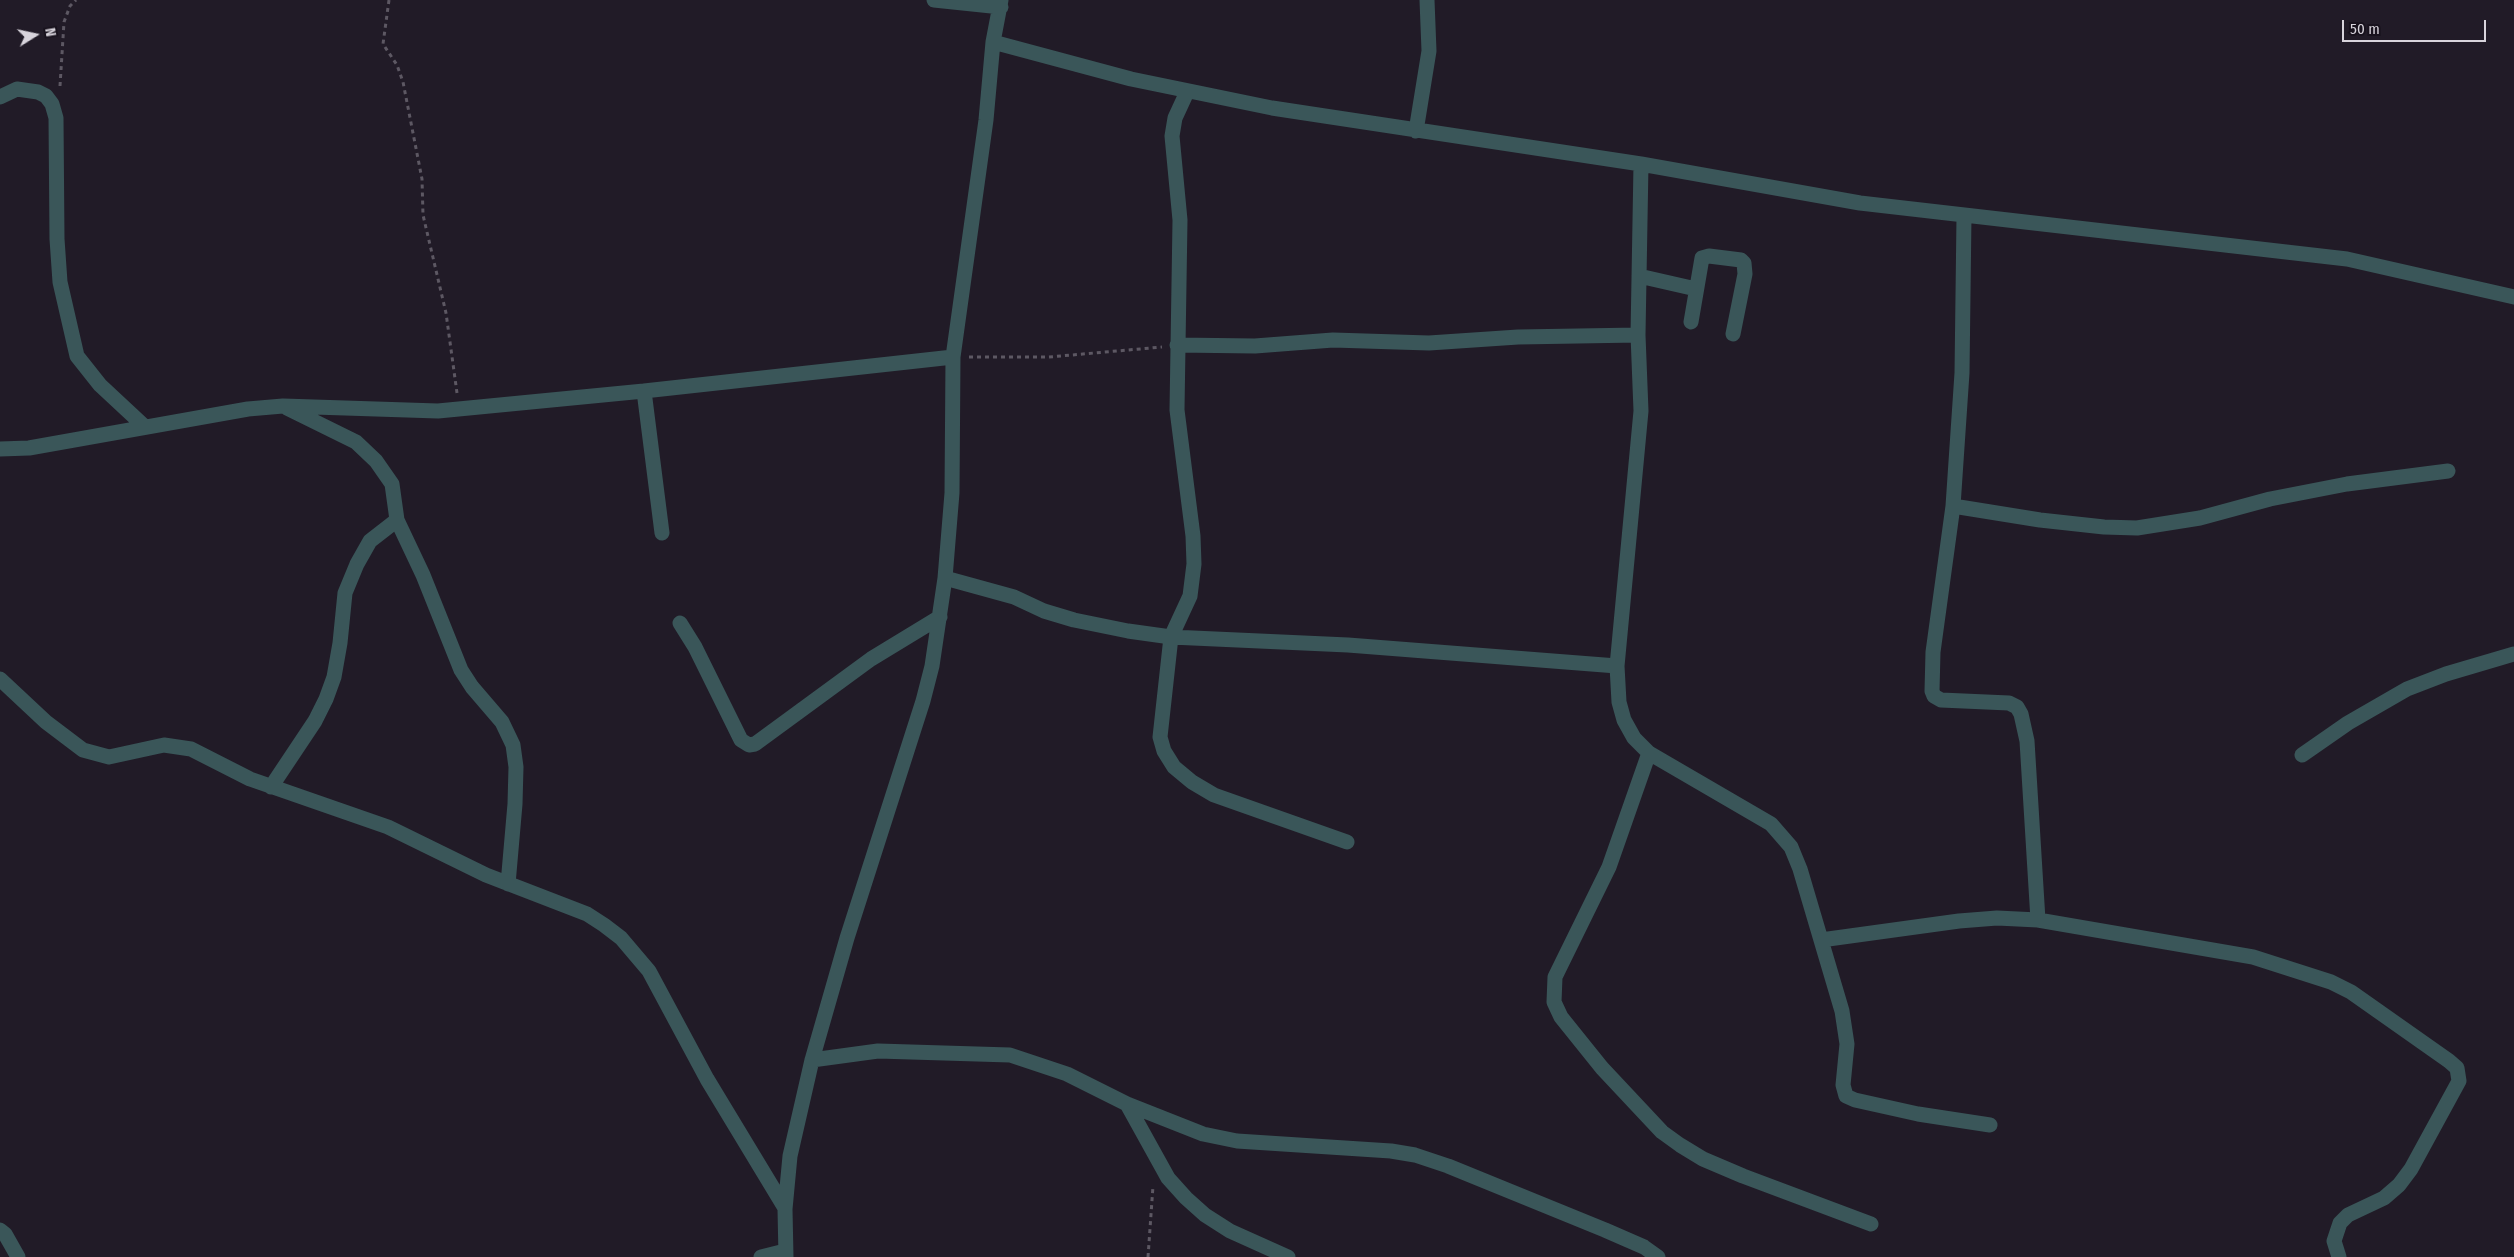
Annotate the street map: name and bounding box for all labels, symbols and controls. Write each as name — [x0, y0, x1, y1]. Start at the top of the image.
north arrow — [10, 10, 60, 60]
scale bar — [2344, 10, 2488, 42]
text: 50 m — [2350, 20, 2380, 38]
text: N — [41, 27, 59, 38]

